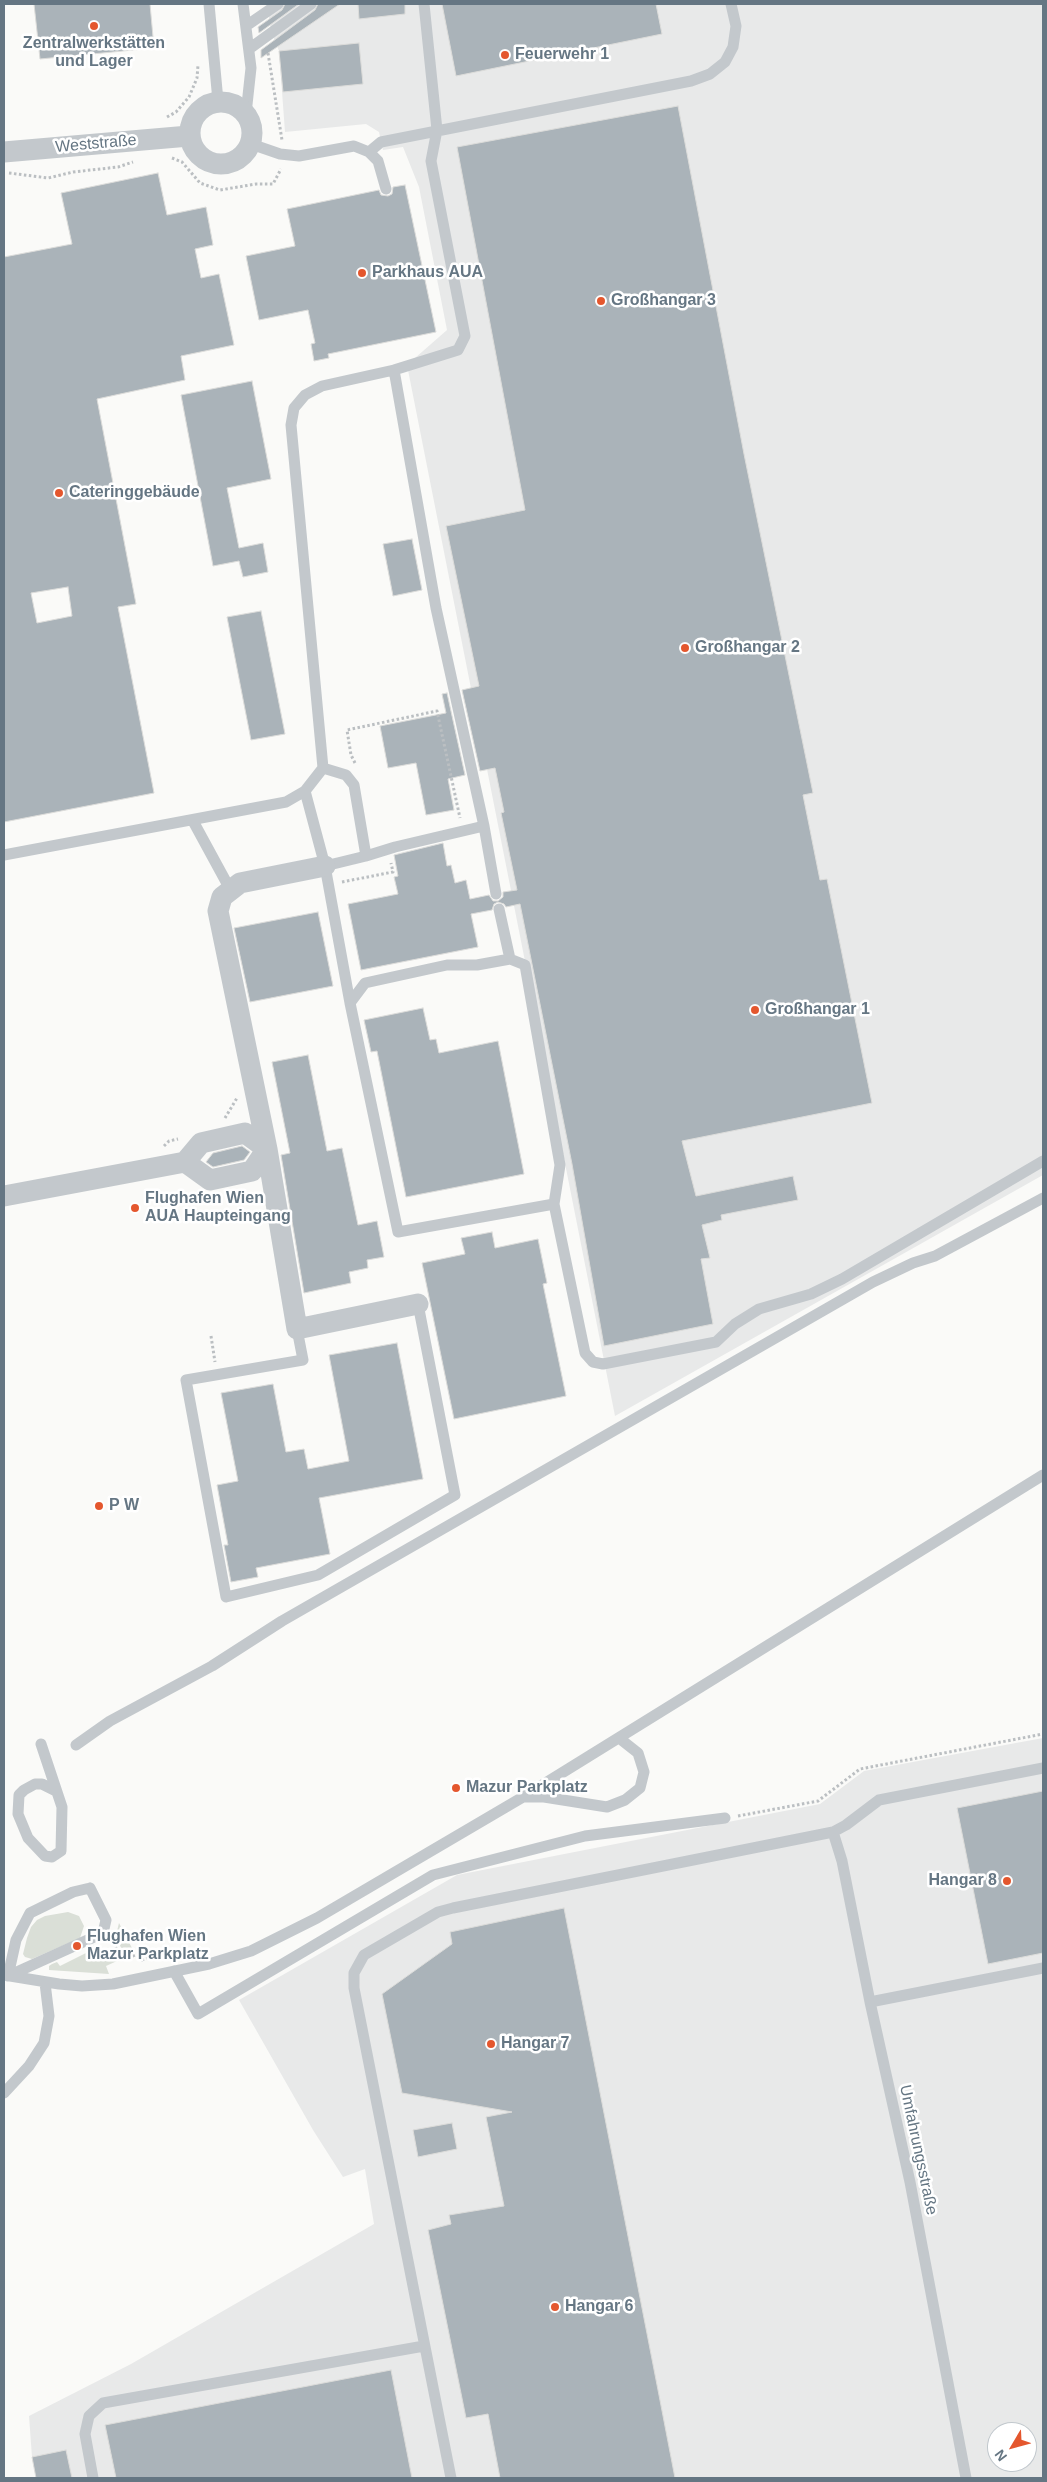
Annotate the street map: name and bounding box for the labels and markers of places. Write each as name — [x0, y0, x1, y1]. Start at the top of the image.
marker: Zentralwerkstätten und Lager — [88, 20, 100, 32]
place label: Zentralwerkstätten und Lager — [23, 34, 165, 72]
place label: Feuerwehr 1 — [515, 45, 609, 65]
marker: Feuerwehr 1 — [499, 49, 511, 61]
place label: Parkhaus AUA — [372, 263, 483, 283]
marker: Parkhaus AUA — [356, 267, 368, 279]
place label: Großhangar 3 — [611, 291, 716, 311]
marker: Großhangar 3 — [595, 295, 607, 307]
place label: Cateringgebäude — [69, 483, 200, 503]
marker: Cateringgebäude — [53, 487, 65, 499]
place label: Großhangar 2 — [695, 638, 800, 658]
marker: Großhangar 2 — [679, 642, 691, 654]
place label: Großhangar 1 — [765, 1000, 870, 1020]
marker: Großhangar 1 — [749, 1004, 761, 1016]
place label: Flughafen Wien AUA Haupteingang — [145, 1189, 291, 1227]
marker: Flughafen Wien AUA Haupteingang — [129, 1202, 141, 1214]
place label: P W — [109, 1496, 139, 1516]
marker: P W — [93, 1500, 105, 1512]
place label: Mazur Parkplatz — [466, 1778, 588, 1798]
marker: Mazur Parkplatz — [450, 1782, 462, 1794]
place label: Hangar 8 — [929, 1871, 997, 1891]
marker: Hangar 8 — [1001, 1875, 1013, 1887]
place label: Flughafen Wien Mazur Parkplatz — [87, 1927, 209, 1965]
marker: Flughafen Wien Mazur Parkplatz — [71, 1940, 83, 1952]
place label: Hangar 7 — [501, 2034, 569, 2054]
marker: Hangar 7 — [485, 2038, 497, 2050]
place label: Hangar 6 — [565, 2297, 633, 2317]
marker: Hangar 6 — [549, 2301, 561, 2313]

